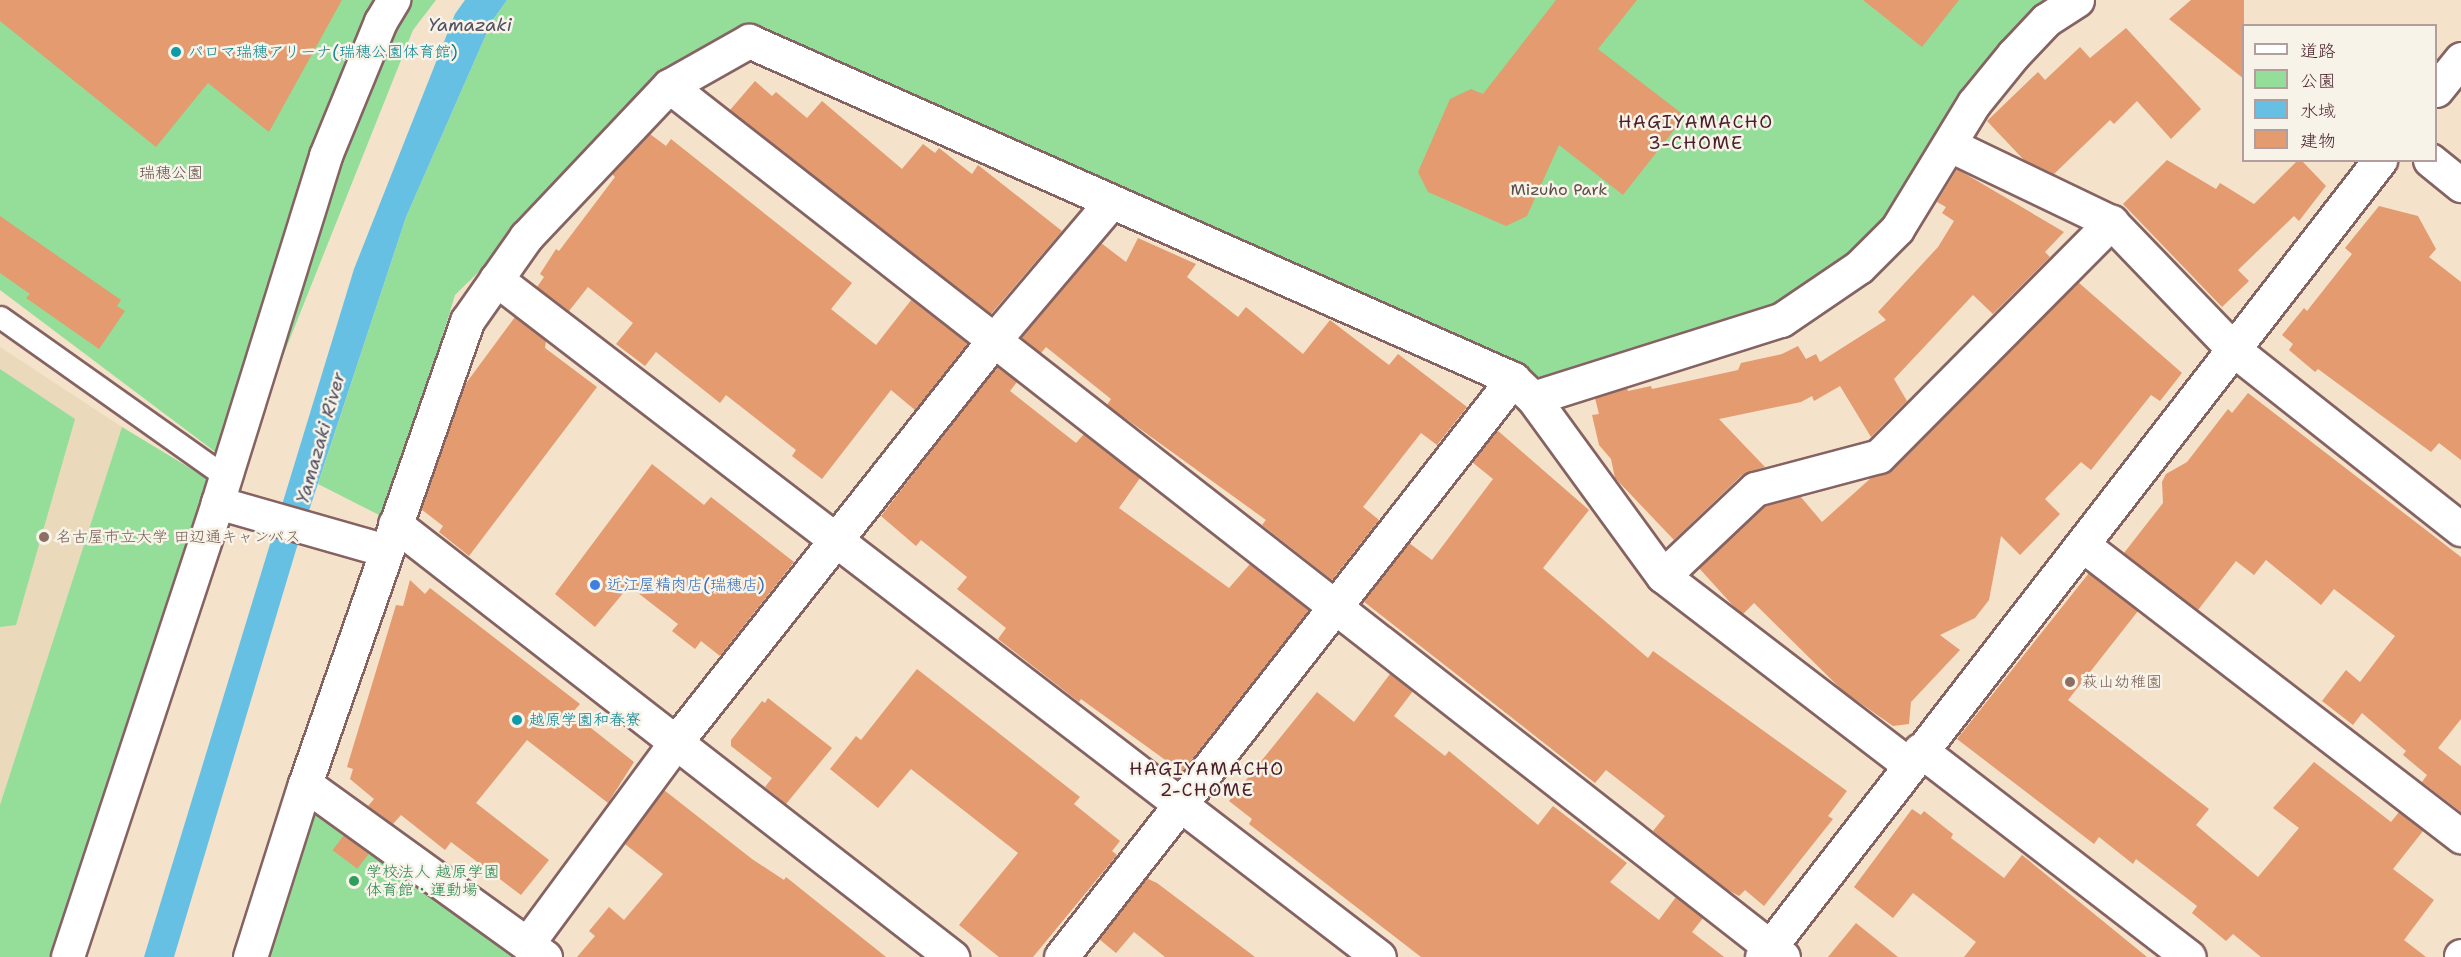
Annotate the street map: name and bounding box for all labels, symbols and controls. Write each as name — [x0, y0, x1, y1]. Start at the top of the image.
water label: Yamazaki — [428, 14, 512, 36]
legend — [2242, 24, 2437, 162]
text: 道路 — [2300, 39, 2336, 63]
place label: パロマ瑞穂アリーナ(瑞穂公園体育館) — [188, 42, 458, 62]
marker: パロマ瑞穂アリーナ(瑞穂公園体育館) — [169, 45, 183, 59]
text: 公園 — [2300, 69, 2336, 93]
text: 水域 — [2300, 99, 2336, 123]
district label: HAGIYAMACHO 3-CHOME — [1618, 112, 1774, 154]
text: 建物 — [2300, 129, 2336, 153]
park label: 瑞穂公園 — [139, 163, 203, 183]
park label: Mizuho Park — [1511, 180, 1607, 200]
water label: Yamazaki River — [292, 370, 350, 506]
place label: 名古屋市立大学 田辺通キャンパス — [56, 527, 301, 547]
marker: 名古屋市立大学 田辺通キャンパス — [37, 530, 51, 544]
place label: 近江屋精肉店(瑞穂店) — [607, 575, 765, 595]
marker: 近江屋精肉店(瑞穂店) — [588, 578, 602, 592]
place label: 萩山幼稚園 — [2082, 672, 2162, 692]
marker: 萩山幼稚園 — [2063, 675, 2077, 689]
place label: 越原学園和春寮 — [529, 710, 641, 730]
marker: 越原学園和春寮 — [510, 713, 524, 727]
district label: HAGIYAMACHO 2-CHOME — [1129, 759, 1285, 802]
place label: 学校法人 越原学園 体育館・運動場 — [366, 862, 499, 900]
marker: 学校法人 越原学園 体育館・運動場 — [347, 874, 361, 888]

